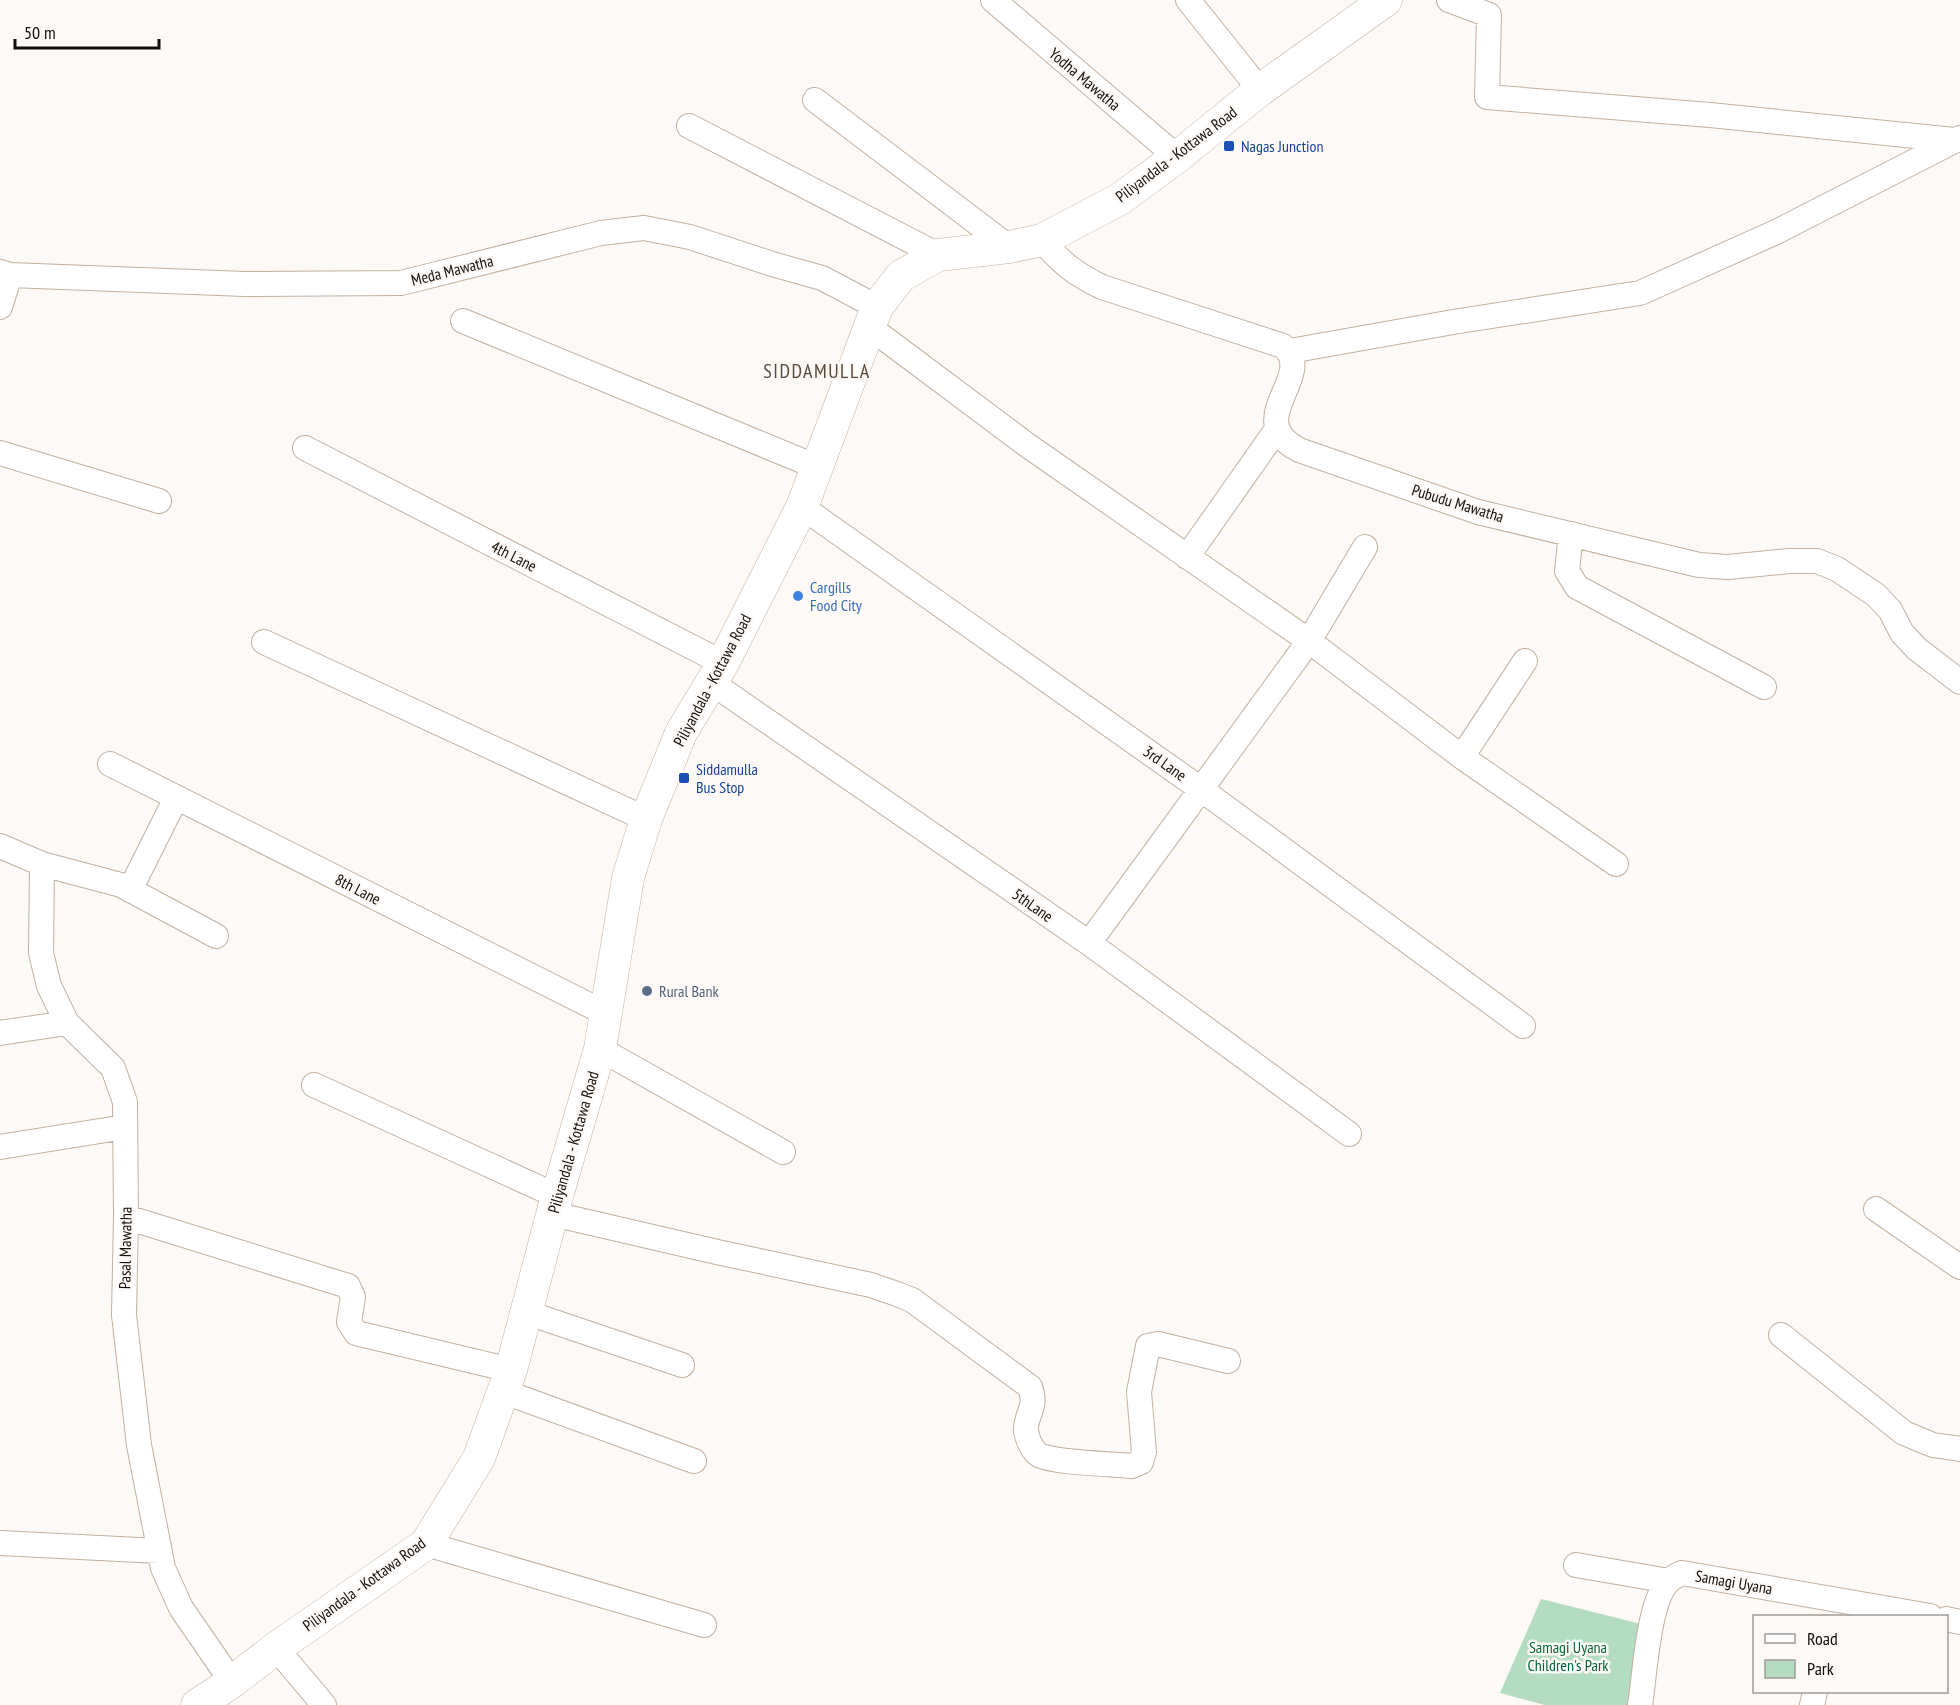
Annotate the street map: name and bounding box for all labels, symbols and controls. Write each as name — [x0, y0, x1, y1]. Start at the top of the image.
scale bar — [15, 12, 159, 50]
text: 50 m — [24, 21, 56, 44]
street label: Yodha Mawatha — [1045, 43, 1125, 115]
street label: Piliyandala - Kottawa Road — [1111, 102, 1241, 206]
place label: Nagas Junction — [1241, 136, 1323, 156]
marker: Nagas Junction — [1222, 139, 1236, 153]
street label: Meda Mawatha — [409, 250, 495, 290]
district label: SIDDAMULLA — [763, 358, 871, 384]
street label: Pubudu Mawatha — [1410, 480, 1506, 526]
street label: 4th Lane — [488, 536, 540, 576]
place label: Cargills Food City — [810, 577, 862, 615]
marker: Cargills Food City — [791, 589, 805, 603]
street label: Piliyandala - Kottawa Road — [669, 610, 755, 750]
street label: 3rd Lane — [1139, 741, 1191, 785]
place label: Siddamulla Bus Stop — [696, 759, 758, 797]
marker: Siddamulla Bus Stop — [677, 771, 691, 785]
street label: 8th Lane — [332, 869, 384, 909]
street label: 5thLane — [1009, 884, 1057, 926]
place label: Rural Bank — [659, 981, 719, 1001]
marker: Rural Bank — [640, 984, 654, 998]
street label: Piliyandala - Kottawa Road — [543, 1069, 603, 1215]
street label: Pasal Mawatha — [114, 1207, 136, 1289]
street label: Piliyandala - Kottawa Road — [299, 1533, 429, 1635]
street label: Samagi Uyana — [1694, 1565, 1774, 1599]
legend — [1753, 1615, 1948, 1693]
text: Road — [1807, 1627, 1838, 1650]
park label: Samagi Uyana Children's Park — [1527, 1637, 1609, 1675]
text: Park — [1807, 1657, 1834, 1680]

